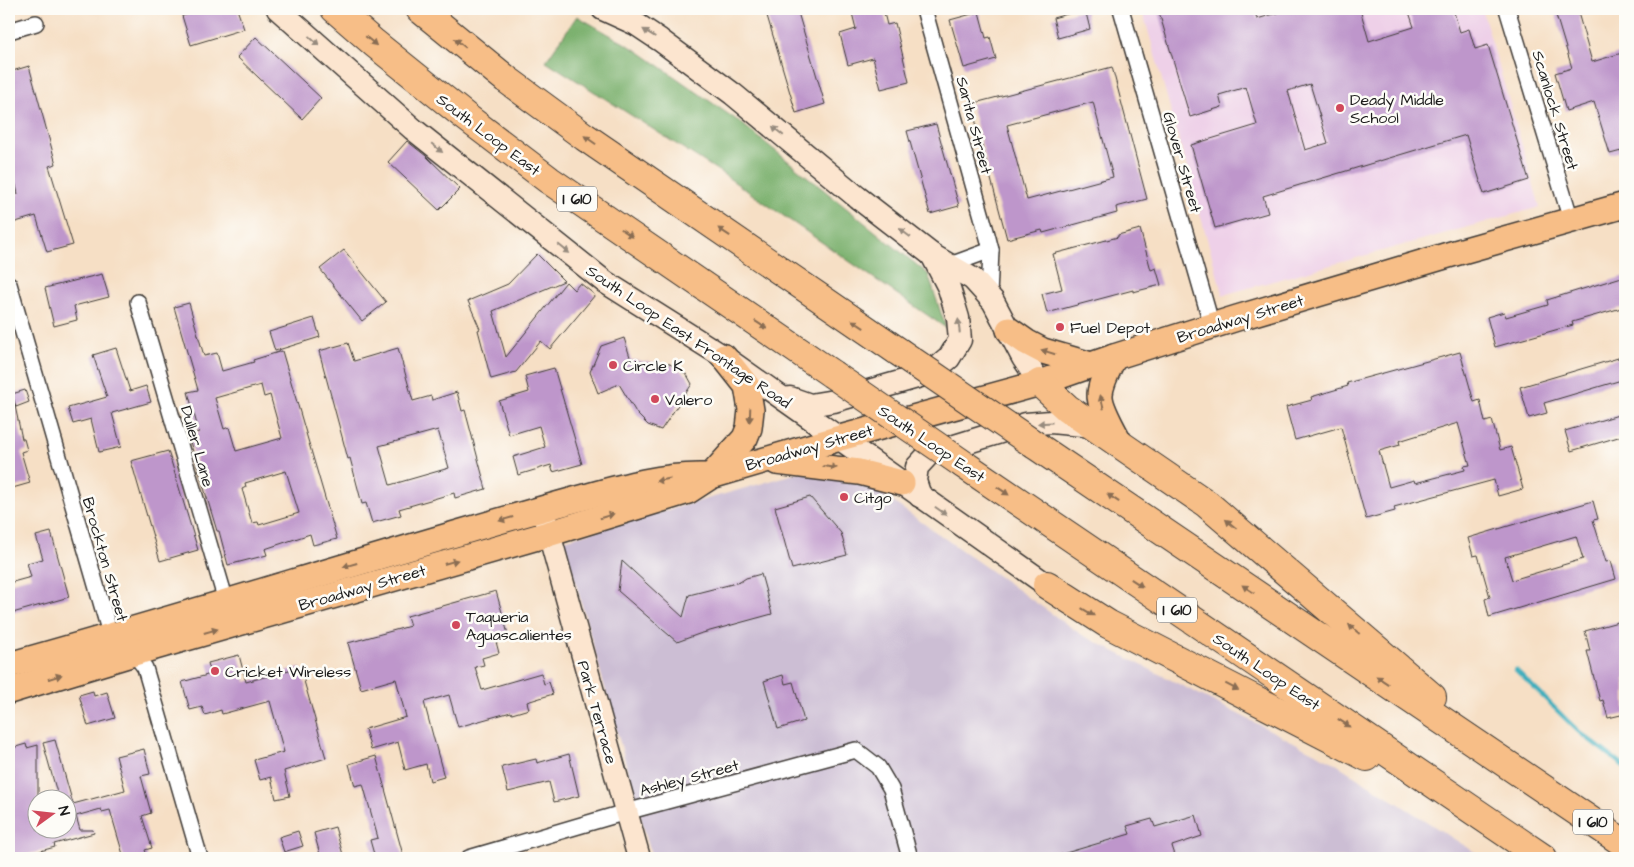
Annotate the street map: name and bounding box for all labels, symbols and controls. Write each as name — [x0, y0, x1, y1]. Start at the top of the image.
one-way arrow — [643, 28, 656, 37]
one-way arrow — [308, 35, 320, 47]
one-way arrow — [365, 35, 378, 46]
one-way arrow — [454, 37, 467, 48]
street label: Scanlock Street — [1526, 48, 1584, 173]
street label: Sarita Street — [950, 74, 998, 177]
street label: South Loop East — [432, 88, 545, 181]
place label: Deady Middle School — [1350, 89, 1444, 129]
marker: Deady Middle School — [1334, 102, 1346, 114]
street label: Glover Street — [1157, 109, 1207, 216]
one-way arrow — [772, 126, 785, 137]
one-way arrow — [583, 135, 597, 145]
one-way arrow — [430, 142, 443, 153]
road number: I 610 — [557, 186, 597, 212]
one-way arrow — [718, 227, 731, 237]
one-way arrow — [899, 228, 912, 239]
one-way arrow — [620, 229, 633, 238]
one-way arrow — [557, 244, 570, 255]
street label: South Loop East Frontage Road — [581, 260, 795, 415]
street label: Broadway Street — [1174, 289, 1307, 350]
place label: Fuel Depot — [1070, 317, 1151, 339]
one-way arrow — [955, 318, 963, 334]
one-way arrow — [852, 319, 865, 329]
one-way arrow — [754, 321, 767, 330]
marker: Fuel Depot — [1054, 321, 1066, 333]
one-way arrow — [1041, 347, 1056, 355]
place label: Circle K — [623, 355, 683, 377]
marker: Circle K — [607, 359, 619, 371]
place label: Valero — [665, 389, 712, 411]
marker: Valero — [649, 393, 661, 405]
one-way arrow — [1098, 394, 1106, 409]
street label: South Loop East — [874, 400, 990, 488]
street label: Duller Lane — [175, 403, 219, 490]
one-way arrow — [745, 407, 753, 423]
street label: Broadway Street — [743, 419, 876, 478]
one-way arrow — [1036, 419, 1052, 427]
one-way arrow — [822, 463, 838, 471]
one-way arrow — [655, 476, 671, 484]
one-way arrow — [996, 486, 1010, 496]
place label: Citgo — [854, 487, 891, 510]
marker: Citgo — [838, 491, 850, 503]
one-way arrow — [1106, 493, 1120, 503]
street label: Brockton Street — [77, 495, 133, 625]
one-way arrow — [935, 506, 948, 516]
one-way arrow — [600, 511, 615, 519]
one-way arrow — [498, 515, 513, 523]
one-way arrow — [1224, 518, 1237, 529]
one-way arrow — [444, 557, 459, 565]
street label: Broadway Street — [296, 559, 429, 618]
one-way arrow — [342, 561, 357, 569]
one-way arrow — [1130, 578, 1144, 588]
one-way arrow — [1241, 584, 1254, 594]
road number: I 610 — [1157, 598, 1197, 622]
place label: Taqueria Aguascalientes — [466, 606, 572, 647]
one-way arrow — [1082, 607, 1095, 616]
marker: Taqueria Aguascalientes — [450, 619, 462, 631]
one-way arrow — [1348, 624, 1361, 635]
one-way arrow — [204, 627, 219, 635]
street label: South Loop East — [1209, 628, 1325, 716]
street label: Park Terrace — [572, 658, 622, 767]
place label: Cricket Wireless — [225, 661, 351, 683]
marker: Cricket Wireless — [209, 665, 221, 677]
one-way arrow — [48, 673, 63, 681]
one-way arrow — [1375, 676, 1389, 685]
one-way arrow — [1225, 683, 1239, 691]
one-way arrow — [1337, 718, 1351, 728]
street label: Ashley Street — [637, 754, 742, 803]
north arrow — [28, 790, 78, 840]
text: N — [53, 804, 74, 818]
road number: I 610 — [1573, 810, 1613, 834]

